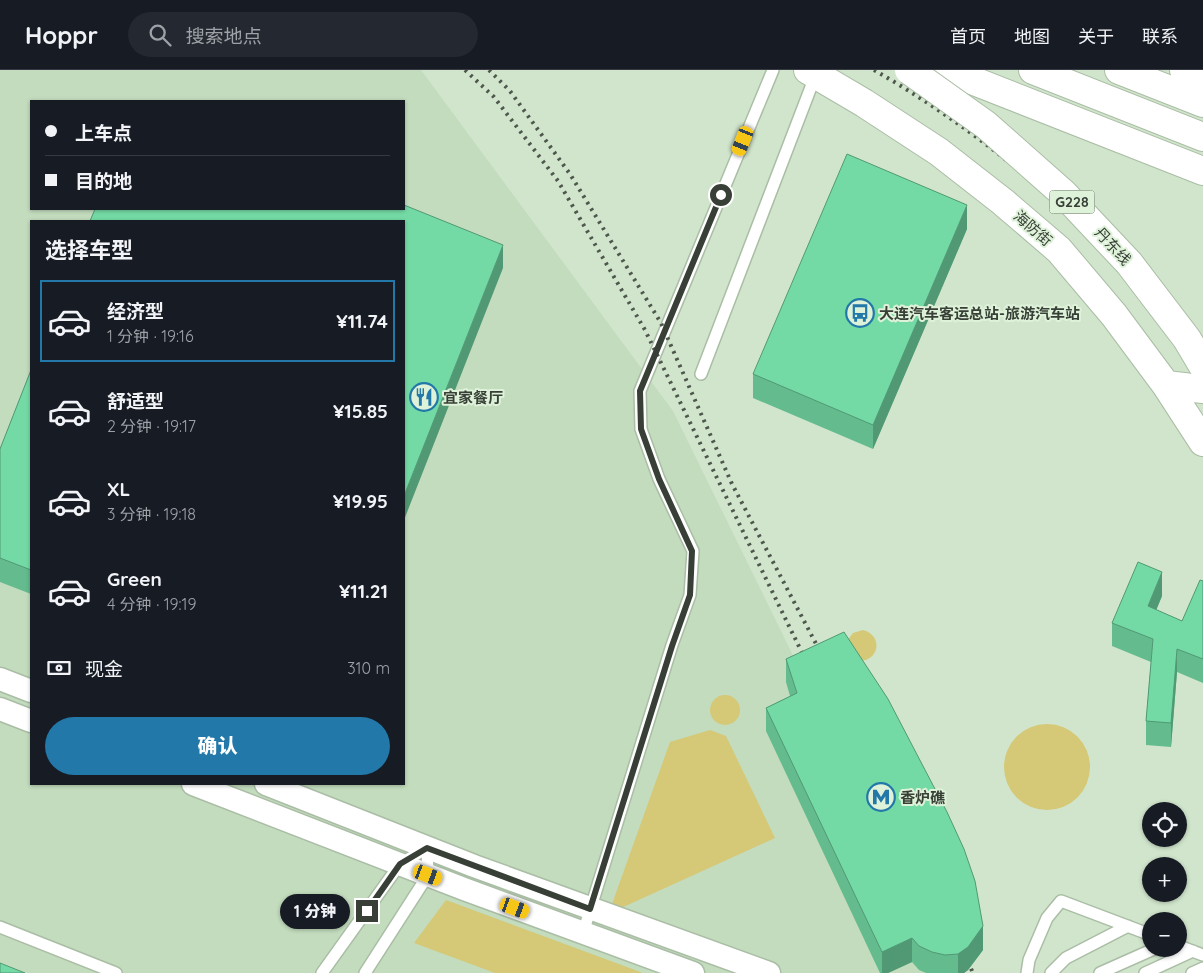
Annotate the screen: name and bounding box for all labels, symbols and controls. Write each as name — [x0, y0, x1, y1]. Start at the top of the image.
search box — [128, 12, 478, 57]
text: Hoppr — [25, 20, 98, 50]
icon: search — [146, 21, 174, 49]
text: 搜索地点 — [186, 24, 262, 48]
text: 首页 — [950, 25, 986, 48]
text: 地图 — [1014, 25, 1050, 48]
text: 关于 — [1078, 25, 1114, 48]
text: 联系 — [1142, 25, 1178, 48]
text: 上车点 — [75, 121, 132, 145]
car — [730, 124, 755, 158]
text: 目的地 — [75, 169, 132, 193]
route start — [710, 184, 732, 206]
road number: G228 — [1050, 190, 1094, 214]
street label: 海防街 — [1010, 206, 1056, 250]
street label: 丹东线 — [1091, 223, 1135, 269]
text: 选择车型 — [45, 236, 133, 264]
bus stop icon: 大连汽车客运总站-旅游汽车站 — [845, 298, 875, 328]
icon: car — [47, 299, 92, 344]
text: 经济型 — [107, 299, 164, 323]
place label: 大连汽车客运总站-旅游汽车站 — [879, 304, 1080, 323]
text: ¥11.74 — [336, 309, 388, 333]
text: 1 分钟 · 19:16 — [107, 326, 194, 346]
restaurant icon: 宜家餐厅 — [409, 382, 439, 412]
place label: 宜家餐厅 — [443, 388, 503, 407]
icon: car — [47, 389, 92, 434]
text: 舒适型 — [107, 389, 164, 413]
text: ¥15.85 — [333, 399, 388, 423]
text: 2 分钟 · 19:17 — [107, 416, 196, 436]
text: XL — [107, 477, 130, 501]
icon: car — [47, 479, 92, 524]
text: ¥19.95 — [333, 489, 388, 513]
text: 3 分钟 · 19:18 — [107, 504, 196, 524]
text: Green — [107, 567, 162, 591]
icon: car — [47, 569, 92, 614]
text: ¥11.21 — [339, 579, 388, 603]
text: 4 分钟 · 19:19 — [107, 594, 196, 614]
icon: cash — [45, 654, 73, 682]
text: 现金 — [85, 657, 123, 681]
text: 310 m — [347, 658, 390, 678]
button: 确认 — [45, 717, 390, 775]
metro station icon: 香炉礁 — [866, 782, 896, 812]
place label: 香炉礁 — [900, 788, 945, 807]
map controls — [1142, 802, 1187, 957]
button: locate — [1142, 802, 1187, 847]
button: + — [1142, 857, 1187, 902]
car — [411, 863, 444, 887]
callout: 1 分钟 — [280, 894, 350, 928]
car — [498, 896, 531, 920]
route end — [356, 900, 378, 922]
text: 1 分钟 — [294, 901, 336, 921]
button: − — [1142, 912, 1187, 957]

